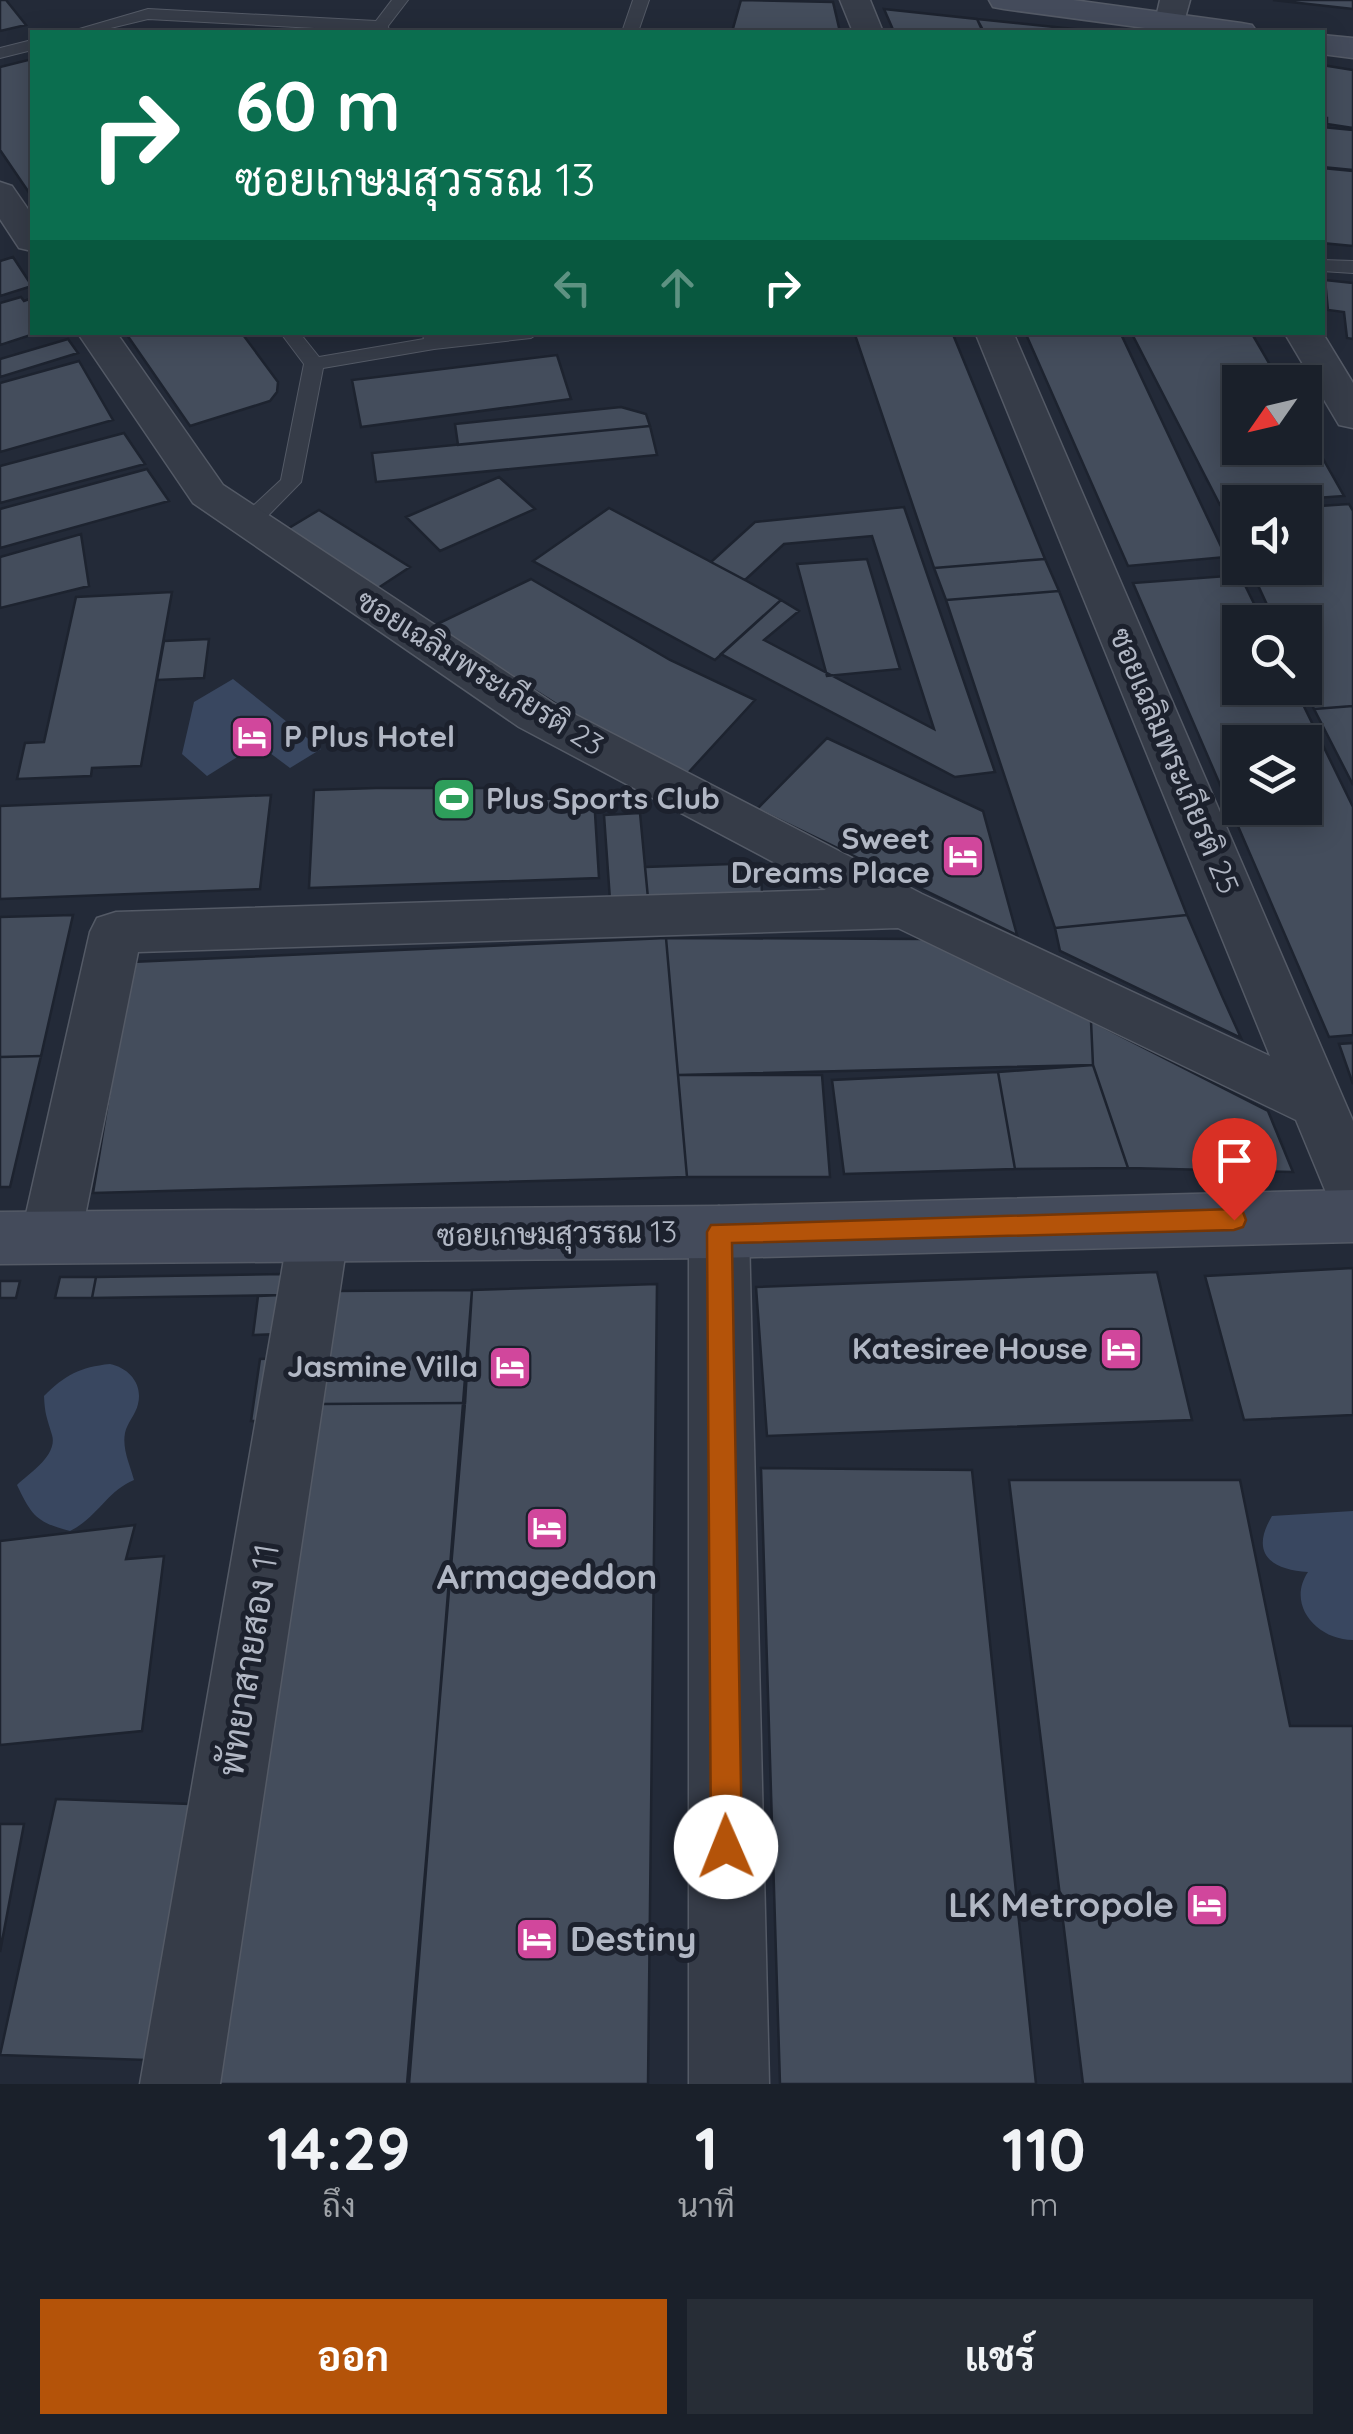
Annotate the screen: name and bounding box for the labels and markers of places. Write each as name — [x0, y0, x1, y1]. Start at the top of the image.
hotel icon: P Plus Hotel — [229, 714, 275, 760]
place label: P Plus Hotel — [284, 717, 455, 755]
sports icon: Plus Sports Club — [431, 776, 477, 822]
place label: Plus Sports Club — [486, 779, 720, 817]
place label: Sweet Dreams Place — [731, 819, 930, 891]
hotel icon: Sweet Dreams Place — [940, 833, 986, 879]
pin — [1192, 1118, 1277, 1221]
hotel icon: Katesiree House — [1098, 1326, 1144, 1372]
place label: Katesiree House — [852, 1329, 1088, 1367]
hotel icon: Jasmine Villa — [487, 1344, 533, 1390]
place label: Jasmine Villa — [287, 1347, 478, 1385]
hotel icon: Armageddon — [524, 1505, 570, 1551]
place label: Armageddon — [437, 1554, 657, 1598]
place label: LK Metropole — [948, 1882, 1174, 1926]
hotel icon: LK Metropole — [1184, 1882, 1230, 1928]
hotel icon: Destiny — [514, 1916, 560, 1962]
place label: Destiny — [570, 1916, 697, 1960]

